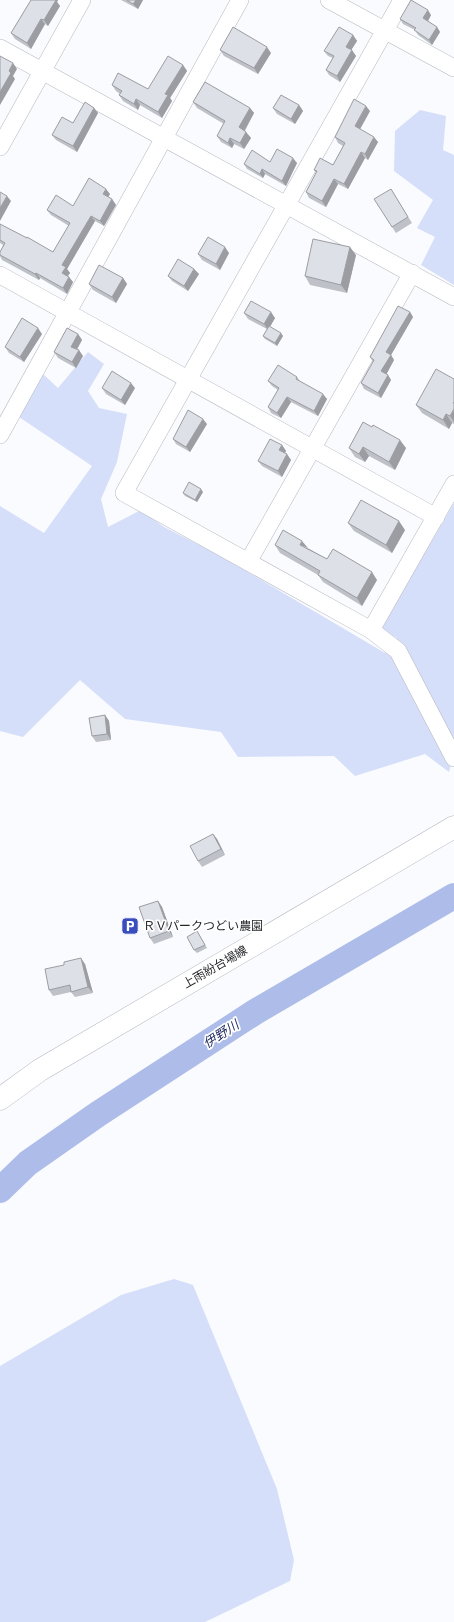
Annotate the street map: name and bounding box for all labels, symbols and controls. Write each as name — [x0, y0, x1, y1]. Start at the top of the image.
parking icon: ＲＶパークつどい農園 — [120, 916, 140, 936]
place label: ＲＶパークつどい農園 — [143, 919, 263, 933]
street label: 上雨紛台場線 — [180, 943, 250, 991]
water label: 伊野川 — [201, 1016, 243, 1051]

